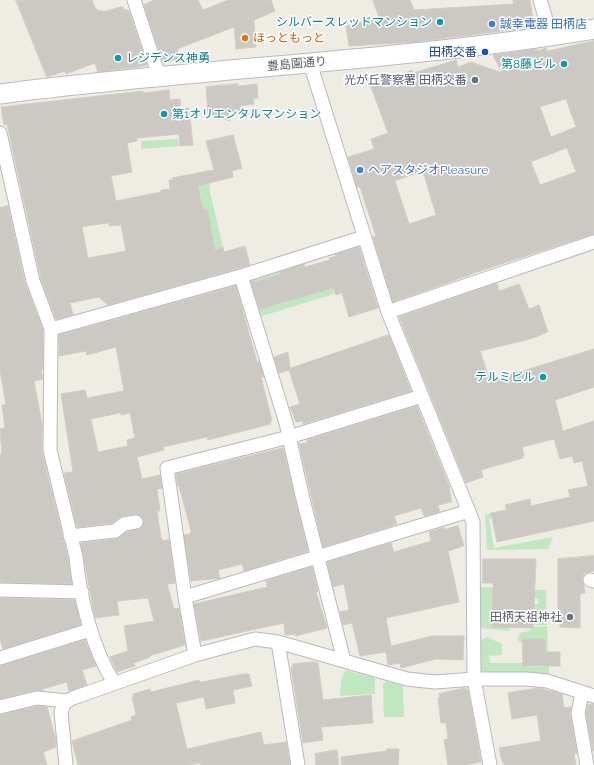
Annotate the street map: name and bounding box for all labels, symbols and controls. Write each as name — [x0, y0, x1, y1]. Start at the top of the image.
place label: シルバースレッドマンション — [276, 15, 432, 29]
marker: シルバースレッドマンション — [435, 17, 445, 27]
place label: 誠幸電器 田柄店 — [500, 17, 587, 31]
marker: 誠幸電器 田柄店 — [487, 19, 497, 29]
place label: ほっともっと — [253, 31, 325, 45]
marker: ほっともっと — [240, 33, 250, 43]
place label: 田柄交番 — [429, 45, 477, 59]
marker: 田柄交番 — [480, 47, 490, 57]
place label: レジデンス神勇 — [126, 51, 210, 65]
marker: レジデンス神勇 — [113, 53, 123, 63]
street label: 豊島園通り — [266, 54, 328, 74]
place label: 第8藤ビル — [501, 57, 556, 71]
marker: 第8藤ビル — [559, 59, 569, 69]
place label: 光が丘警察署 田柄交番 — [344, 73, 467, 87]
marker: 光が丘警察署 田柄交番 — [470, 75, 480, 85]
place label: 第1オリエンタルマンション — [172, 107, 321, 121]
marker: 第1オリエンタルマンション — [159, 109, 169, 119]
place label: ヘアスタジオPleasure — [368, 163, 488, 177]
marker: ヘアスタジオPleasure — [355, 165, 365, 175]
place label: テルミビル — [475, 370, 535, 384]
marker: テルミビル — [538, 372, 548, 382]
place label: 田柄天祖神社 — [490, 610, 562, 624]
marker: 田柄天祖神社 — [565, 612, 575, 622]

